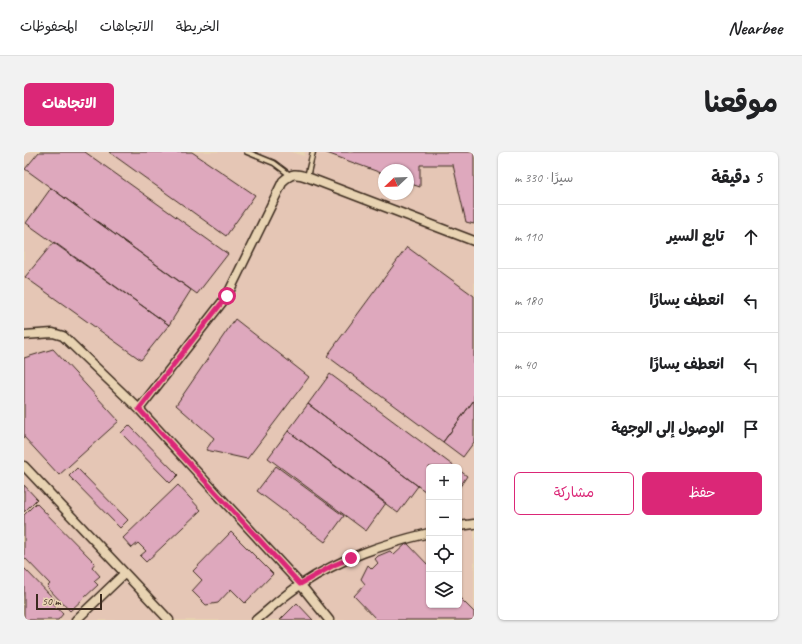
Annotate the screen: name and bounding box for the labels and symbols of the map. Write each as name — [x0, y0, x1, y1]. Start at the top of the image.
north arrow — [378, 164, 414, 200]
route start — [218, 287, 236, 305]
route end — [342, 549, 360, 567]
scale bar — [36, 592, 102, 611]

